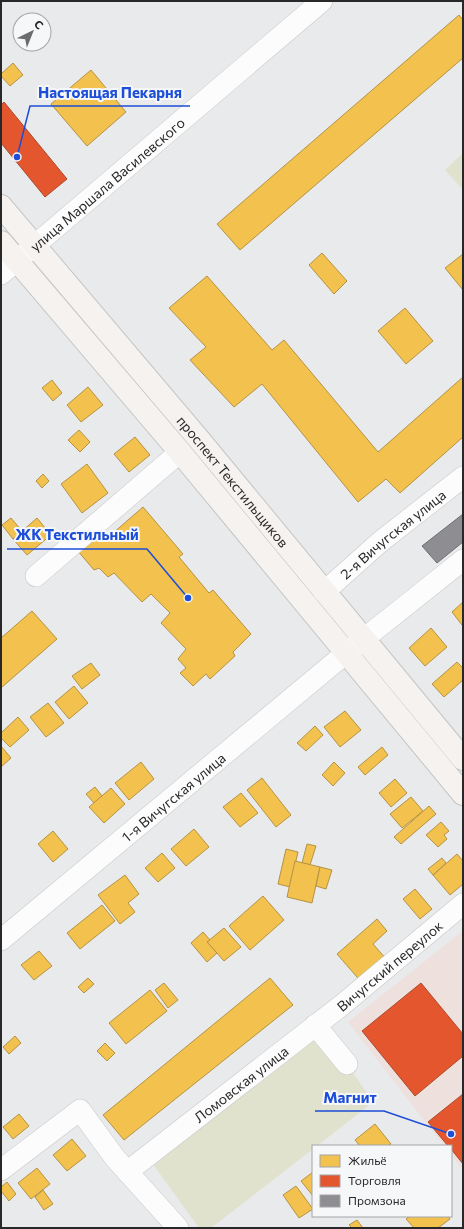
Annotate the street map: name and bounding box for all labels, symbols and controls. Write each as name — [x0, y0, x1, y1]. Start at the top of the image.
north arrow — [12, 12, 52, 52]
text: С — [32, 17, 47, 32]
callout: Настоящая Пекарня — [30, 79, 190, 106]
text: Настоящая Пекарня — [38, 83, 182, 101]
street label: улица Маршала Василевского — [26, 113, 188, 254]
street label: проспект Текстильщиков — [174, 412, 293, 550]
street label: 2-я Вичугская улица — [336, 486, 449, 582]
callout: ЖК Текстильный — [7, 522, 147, 549]
text: ЖК Текстильный — [15, 525, 139, 543]
street label: 1-я Вичугская улица — [118, 749, 229, 845]
street label: Вичугский переулок — [333, 916, 446, 1014]
street label: Ломовская улица — [190, 1042, 291, 1126]
callout: Магнит — [315, 1084, 384, 1111]
text: Магнит — [323, 1088, 377, 1106]
legend — [312, 1145, 452, 1217]
text: Жильё — [348, 1153, 387, 1167]
text: Торговля — [348, 1173, 401, 1187]
text: Промзона — [348, 1193, 406, 1207]

